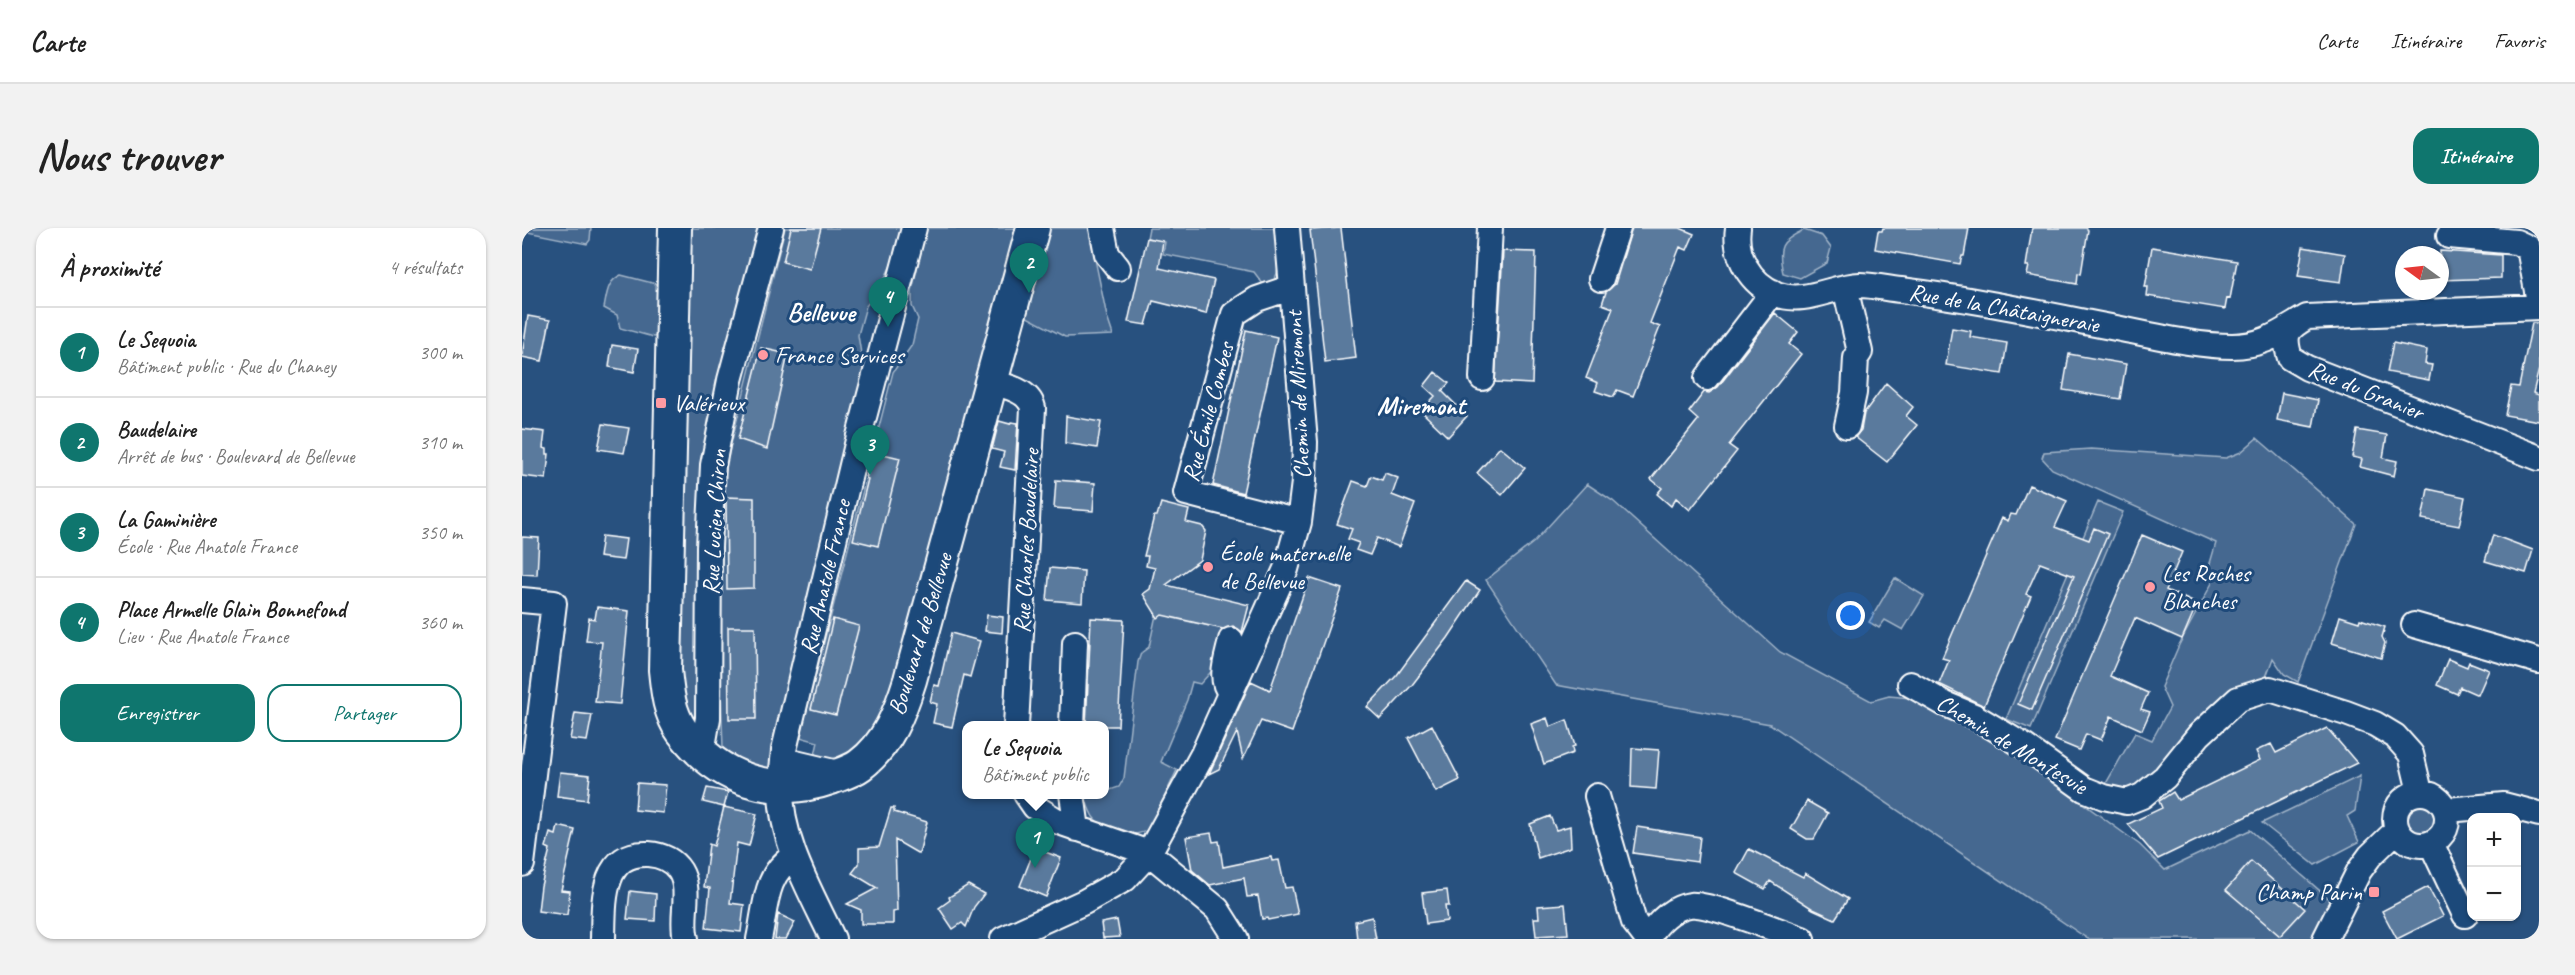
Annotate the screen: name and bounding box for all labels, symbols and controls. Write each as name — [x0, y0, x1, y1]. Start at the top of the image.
text: Carte — [30, 24, 85, 59]
text: Carte — [2317, 28, 2358, 54]
text: Itinéraire — [2391, 28, 2461, 54]
text: Favoris — [2494, 28, 2545, 54]
button: Itinéraire — [2413, 128, 2539, 184]
text: Nous trouver — [36, 130, 220, 183]
pin: 2 — [1010, 244, 1048, 293]
north arrow — [2395, 246, 2449, 300]
text: À proximité — [60, 251, 159, 284]
text: 4 résultats — [389, 255, 462, 280]
street label: Rue de la Châtaigneraie — [1907, 277, 2103, 340]
pin: 4 — [868, 278, 908, 327]
district label: Bellevue — [787, 296, 857, 329]
street label: Chemin de Miremont — [1279, 308, 1317, 480]
text: Le Sequoia — [117, 326, 195, 354]
street label: Rue Émile Combes — [1175, 337, 1241, 485]
text: 1 — [75, 340, 84, 365]
text: 300 m — [419, 340, 462, 365]
place label: France Services — [775, 340, 906, 370]
marker: France Services — [756, 348, 770, 362]
street label: Rue du Granier — [2304, 353, 2430, 428]
text: Bâtiment public · Rue du Chaney — [117, 354, 336, 379]
place label: Valérieux — [673, 388, 746, 418]
district label: Miremont — [1377, 389, 1468, 422]
marker: Valérieux — [654, 396, 668, 410]
text: Baudelaire — [117, 416, 196, 444]
pin: 3 — [850, 426, 890, 475]
text: 2 — [75, 430, 84, 455]
text: 310 m — [419, 430, 462, 455]
text: Arrêt de bus · Boulevard de Bellevue — [117, 444, 355, 469]
street label: Rue Charles Baudelaire — [1006, 446, 1046, 634]
street label: Rue Lucien Chiron — [695, 448, 733, 596]
street label: Rue Anatole France — [793, 495, 858, 657]
text: La Gaminière — [117, 506, 215, 534]
text: 3 — [75, 520, 84, 545]
text: 350 m — [419, 520, 462, 545]
text: École · Rue Anatole France — [117, 534, 297, 559]
place label: École maternelle de Bellevue — [1220, 538, 1352, 596]
street label: Boulevard de Bellevue — [881, 547, 960, 719]
place label: Les Roches Blanches — [2162, 558, 2253, 616]
marker: École maternelle de Bellevue — [1201, 560, 1215, 574]
marker: Les Roches Blanches — [2143, 580, 2157, 594]
text: Place Armelle Glain Bonnefond — [117, 596, 346, 624]
your location — [1836, 601, 1865, 630]
text: 4 — [75, 610, 84, 635]
text: 360 m — [419, 610, 462, 635]
text: Lieu · Rue Anatole France — [117, 624, 288, 649]
button: Enregistrer — [60, 684, 255, 742]
button: Partager — [267, 684, 462, 742]
street label: Chemin de Montesuie — [1931, 687, 2095, 802]
popup — [962, 721, 1109, 799]
text: Le Sequoia — [982, 734, 1060, 762]
text: Bâtiment public — [982, 762, 1089, 787]
map controls — [2467, 813, 2521, 921]
button: + — [2467, 813, 2521, 867]
pin: 1 — [1016, 818, 1054, 868]
button: − — [2467, 867, 2521, 921]
place label: Champ Parin — [2256, 877, 2362, 907]
marker: Champ Parin — [2367, 885, 2381, 899]

